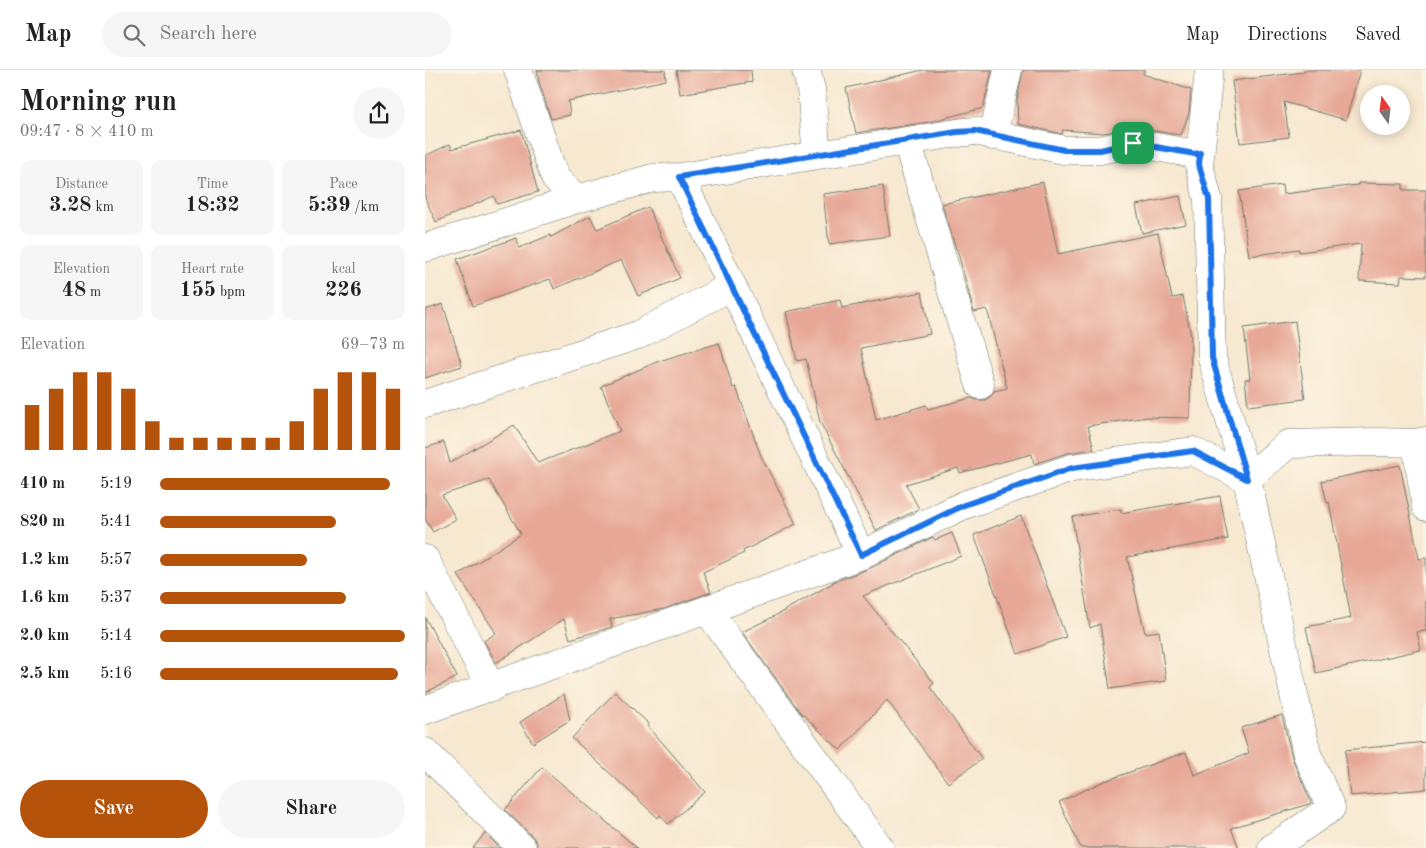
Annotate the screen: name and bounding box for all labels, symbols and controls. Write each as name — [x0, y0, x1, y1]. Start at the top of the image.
search box — [102, 12, 452, 57]
icon: search — [120, 21, 148, 49]
text: Map — [25, 23, 72, 47]
text: Search here — [160, 25, 257, 44]
text: Map — [1186, 26, 1219, 44]
text: Directions — [1247, 26, 1327, 44]
text: Saved — [1355, 26, 1401, 44]
north arrow — [1360, 85, 1410, 135]
map controls — [1360, 85, 1410, 135]
button: share — [353, 87, 405, 139]
text: Morning run — [20, 89, 177, 117]
pin — [1112, 122, 1154, 164]
text: 09:47 · 8 × 410 m — [20, 124, 153, 140]
icon: arrive — [1119, 129, 1147, 157]
text: Distance — [55, 177, 108, 191]
text: Time — [197, 177, 228, 191]
text: Pace — [329, 177, 358, 191]
text: 3.28 — [49, 195, 92, 216]
text: 18:32 — [185, 195, 240, 216]
text: 5:39 — [308, 195, 350, 216]
text: km — [92, 200, 114, 214]
text: /km — [350, 200, 379, 214]
text: Elevation — [53, 262, 110, 276]
text: Heart rate — [181, 262, 244, 276]
text: kcal — [331, 262, 356, 276]
text: 48 — [62, 280, 86, 301]
text: 155 — [179, 280, 216, 301]
text: 226 — [325, 280, 362, 301]
text: m — [86, 285, 101, 299]
text: bpm — [216, 285, 246, 299]
text: Elevation — [20, 337, 85, 353]
text: 69–73 m — [341, 337, 405, 353]
text: 410 m — [20, 476, 65, 492]
text: 5:19 — [100, 476, 132, 492]
text: 820 m — [20, 514, 65, 530]
text: 5:41 — [100, 514, 132, 530]
text: 1.2 km — [20, 552, 69, 568]
text: 5:57 — [100, 552, 132, 568]
text: 1.6 km — [20, 590, 69, 606]
text: 5:37 — [100, 590, 132, 606]
text: 2.0 km — [20, 628, 69, 644]
text: 5:14 — [100, 628, 132, 644]
text: 2.5 km — [20, 666, 69, 682]
text: 5:16 — [100, 666, 132, 682]
button: Save — [20, 780, 208, 838]
button: Share — [218, 780, 405, 838]

